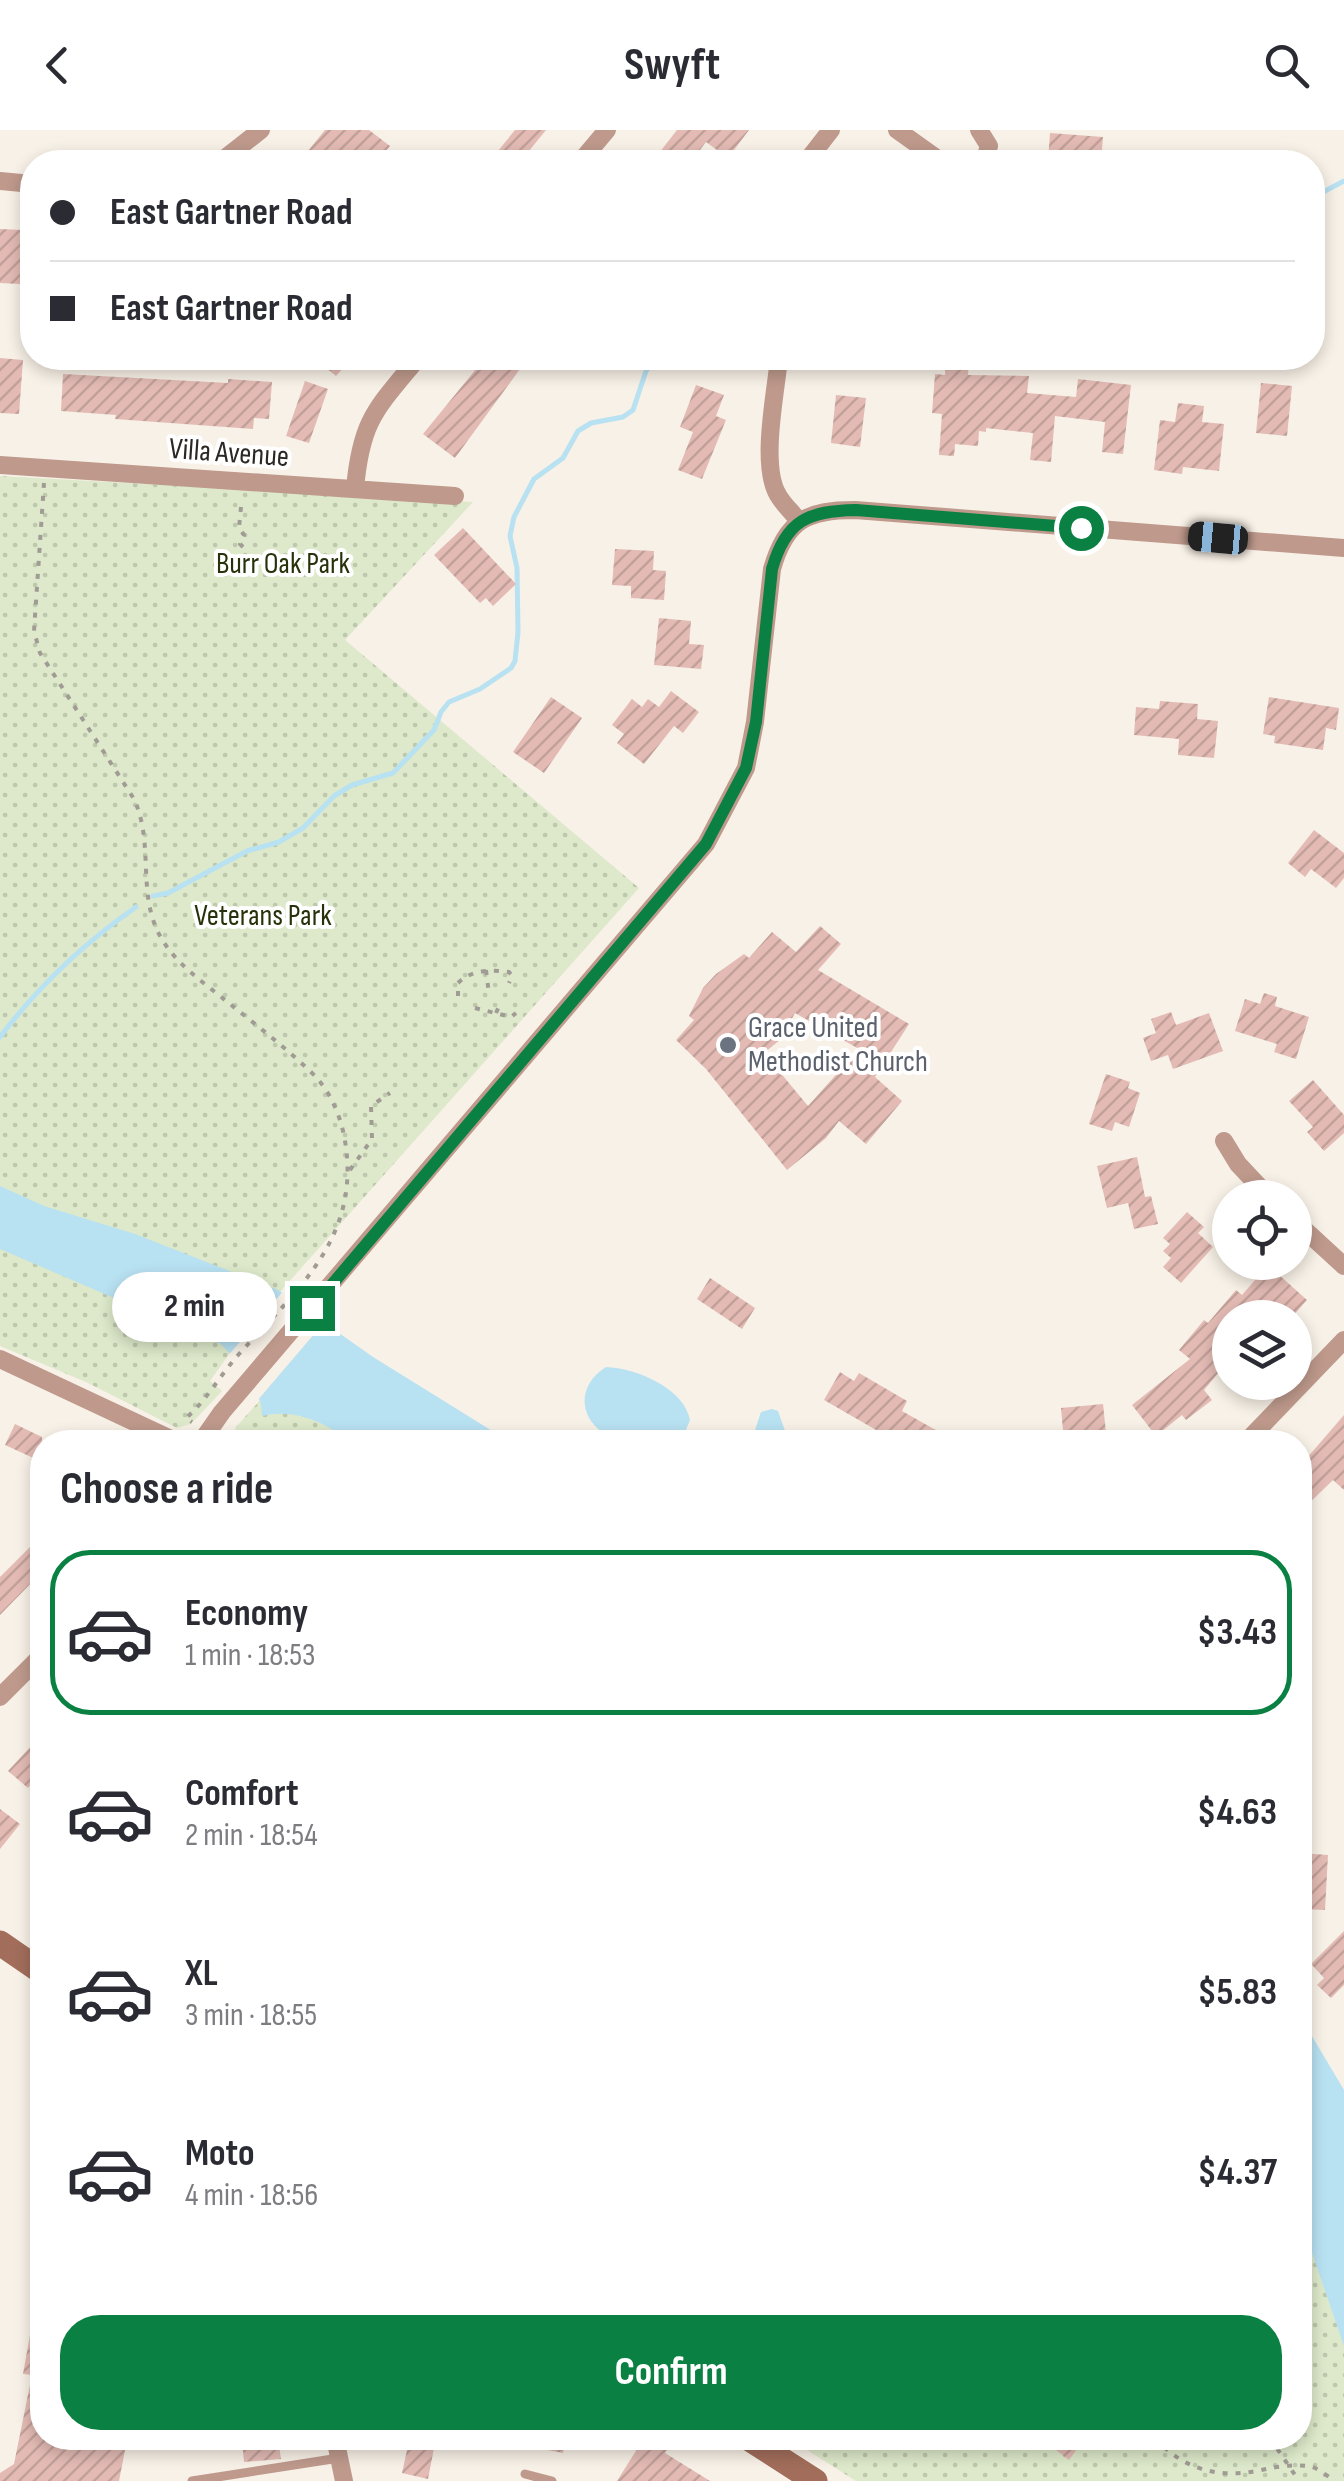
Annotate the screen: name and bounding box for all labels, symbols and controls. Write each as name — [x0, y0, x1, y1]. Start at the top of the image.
icon: back — [30, 38, 85, 93]
text: Swyft — [624, 38, 720, 93]
icon: search — [1259, 38, 1314, 93]
text: East Gartner Road — [110, 190, 353, 235]
text: East Gartner Road — [110, 286, 353, 331]
street label: Villa Avenue — [168, 431, 290, 475]
route start — [1059, 506, 1104, 551]
car — [1187, 520, 1249, 556]
park label: Burr Oak Park — [216, 546, 351, 582]
park label: Veterans Park — [194, 898, 332, 934]
place label: Grace United Methodist Church — [748, 1010, 928, 1080]
marker: Grace United Methodist Church — [717, 1034, 739, 1056]
map controls — [1212, 1180, 1312, 1400]
button: locate — [1212, 1180, 1312, 1280]
callout: 2 min — [112, 1273, 277, 1343]
route end — [290, 1286, 335, 1331]
text: 2 min — [164, 1287, 225, 1326]
button: layers — [1212, 1300, 1312, 1400]
text: Choose a ride — [60, 1462, 273, 1517]
icon: car — [65, 1588, 155, 1678]
text: Economy — [185, 1591, 308, 1636]
text: $3.43 — [1197, 1610, 1277, 1655]
text: 1 min · 18:53 — [185, 1636, 316, 1675]
icon: car — [65, 1768, 155, 1858]
text: Comfort — [185, 1771, 299, 1816]
text: $4.63 — [1197, 1790, 1277, 1835]
text: 2 min · 18:54 — [185, 1816, 318, 1855]
icon: car — [65, 1948, 155, 2038]
text: XL — [185, 1951, 218, 1996]
text: $5.83 — [1197, 1970, 1277, 2015]
text: 3 min · 18:55 — [185, 1996, 317, 2035]
icon: car — [65, 2128, 155, 2218]
text: Moto — [185, 2131, 255, 2176]
text: $4.37 — [1198, 2150, 1277, 2195]
text: 4 min · 18:56 — [185, 2176, 318, 2215]
button: Confirm — [60, 2315, 1282, 2430]

